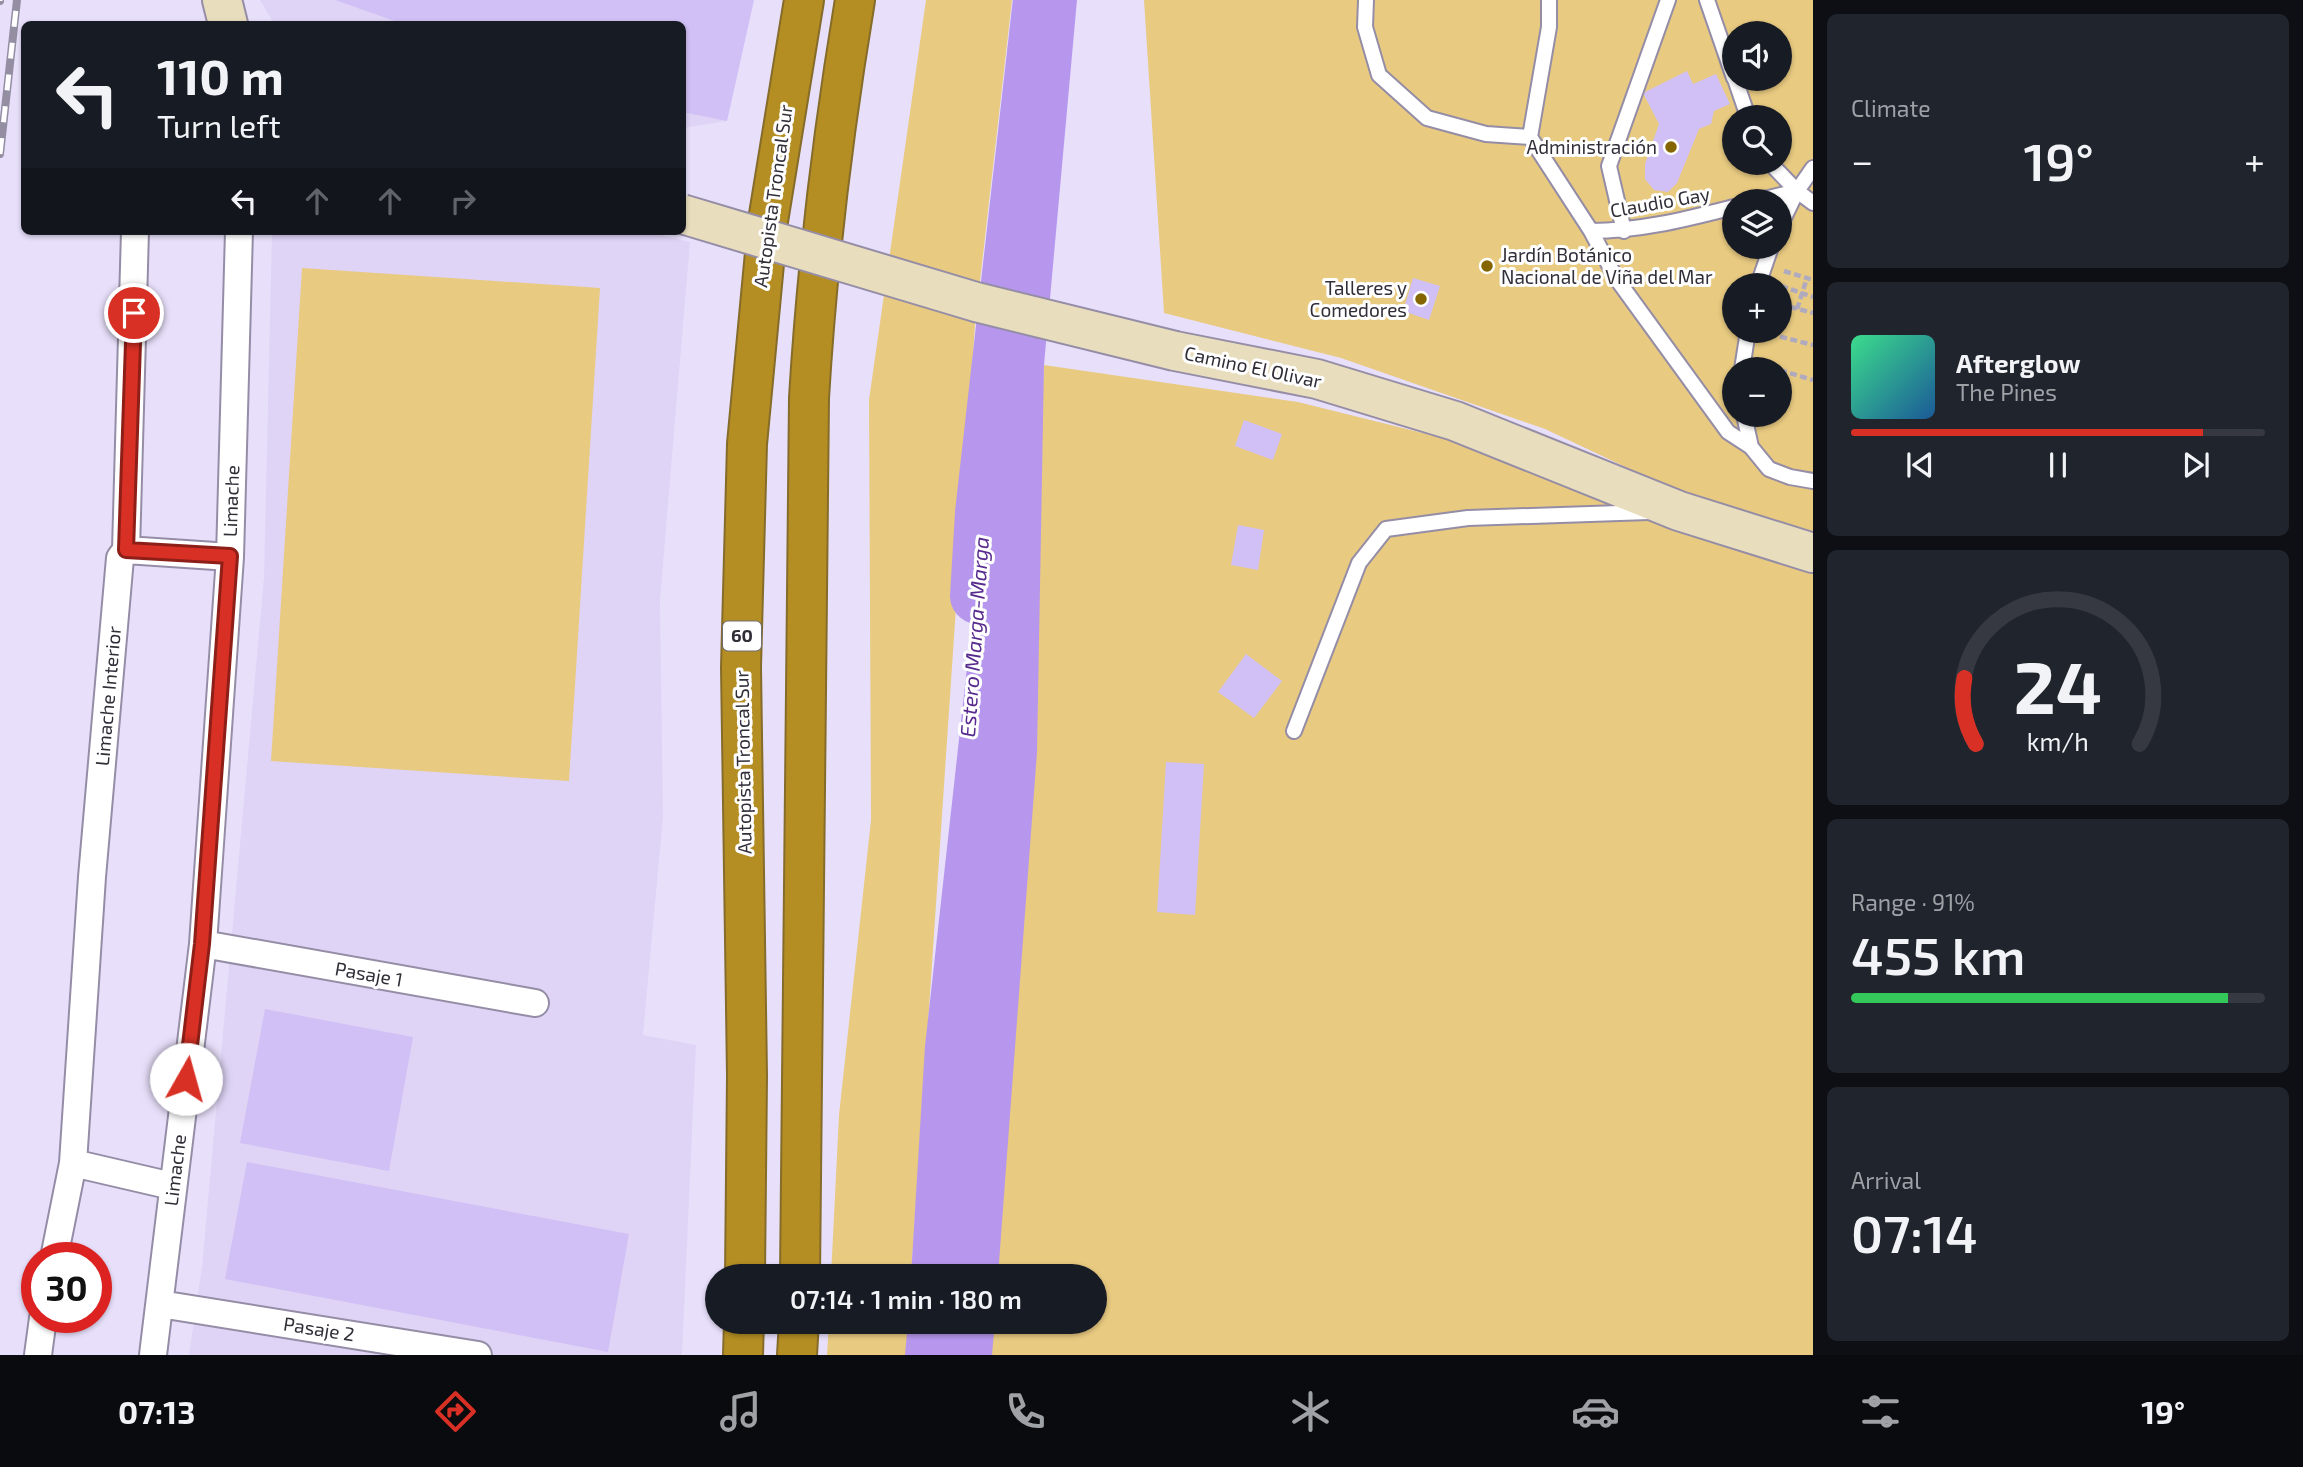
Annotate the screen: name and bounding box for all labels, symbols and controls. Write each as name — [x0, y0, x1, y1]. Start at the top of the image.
map controls — [1722, 21, 1792, 427]
button: sound — [1722, 21, 1792, 91]
text: 110 m — [157, 46, 284, 105]
icon: left — [42, 49, 133, 140]
text: Climate — [1851, 94, 1931, 122]
street label: Autopista Troncal Sur — [748, 103, 797, 289]
button: search — [1722, 105, 1792, 175]
text: Turn left — [157, 106, 281, 144]
text: 19° — [2023, 129, 2094, 191]
place label: Administración — [1526, 135, 1657, 158]
text: − — [1851, 137, 1873, 183]
text: + — [2244, 137, 2265, 183]
marker: Administración — [1663, 139, 1679, 155]
street label: Claudio Gay — [1608, 181, 1712, 222]
icon: left — [225, 182, 263, 220]
icon: ahead — [298, 182, 336, 220]
icon: ahead — [371, 182, 409, 220]
icon: right — [444, 182, 482, 220]
button: layers — [1722, 189, 1792, 259]
place label: Jardín Botánico Nacional de Viña del Mar — [1501, 243, 1713, 288]
marker: Jardín Botánico Nacional de Viña del Mar — [1479, 258, 1495, 274]
button: + — [1722, 273, 1792, 343]
place label: Talleres y Comedores — [1310, 276, 1407, 321]
pin — [104, 283, 164, 343]
marker: Talleres y Comedores — [1413, 291, 1429, 307]
icon: arrive — [115, 294, 153, 332]
street label: Camino El Olivar — [1182, 341, 1324, 392]
text: Afterglow — [1956, 347, 2081, 378]
button: − — [1722, 357, 1792, 427]
text: The Pines — [1956, 378, 2057, 406]
icon: previous — [1901, 446, 1939, 484]
icon: pause — [2039, 446, 2077, 484]
icon: next — [2177, 446, 2215, 484]
street label: Limache — [218, 465, 243, 537]
water label: Estero Marga-Marga — [954, 536, 993, 738]
road number: 60 — [723, 622, 761, 650]
street label: Limache Interior — [90, 625, 125, 767]
text: 24 — [2014, 641, 2102, 729]
street label: Autopista Troncal Sur — [729, 669, 756, 854]
text: km/h — [2027, 725, 2089, 755]
text: Range · 91% — [1851, 888, 1975, 916]
text: 455 km — [1851, 923, 2025, 985]
street label: Pasaje 1 — [333, 956, 405, 991]
position arrow — [149, 1042, 223, 1116]
street label: Limache — [159, 1133, 190, 1207]
text: Arrival — [1851, 1166, 1921, 1194]
text: 07:14 — [1851, 1201, 1978, 1263]
speed limit sign: 30 — [21, 1242, 112, 1333]
text: 07:14 · 1 min · 180 m — [790, 1283, 1022, 1314]
street label: Pasaje 2 — [282, 1312, 356, 1345]
icon: directions — [431, 1387, 480, 1436]
icon: music — [716, 1387, 765, 1436]
icon: phone — [1001, 1387, 1050, 1436]
icon: climate — [1286, 1387, 1335, 1436]
icon: car — [1571, 1387, 1620, 1436]
icon: filters — [1856, 1387, 1905, 1436]
text: 07:13 — [118, 1392, 195, 1430]
text: 19° — [2141, 1392, 2185, 1430]

